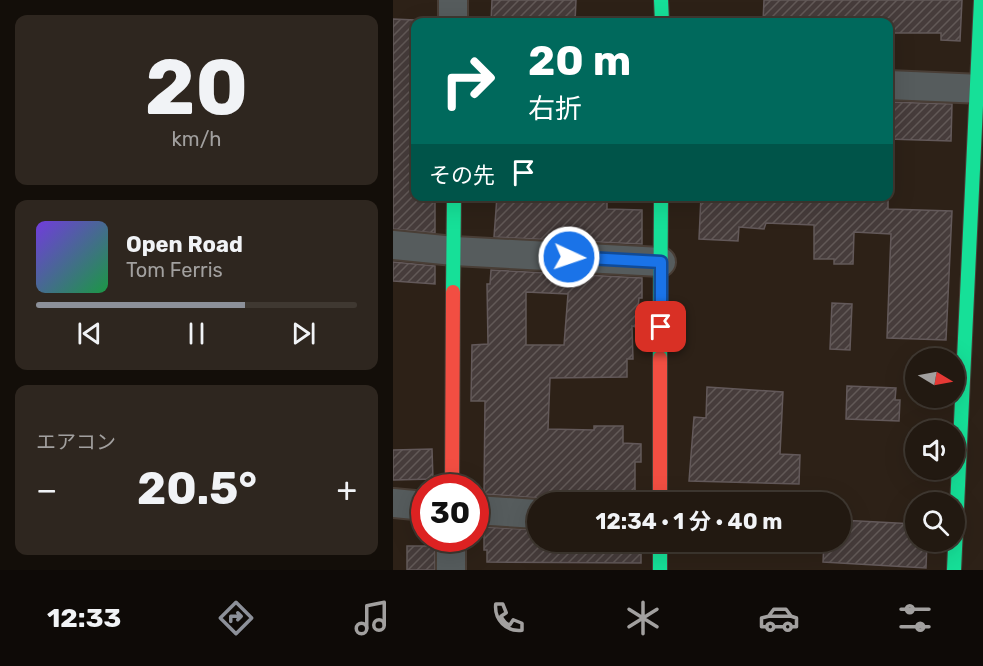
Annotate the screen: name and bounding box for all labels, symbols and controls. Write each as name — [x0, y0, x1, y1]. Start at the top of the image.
text: 20 m — [528, 36, 631, 86]
text: 20 — [145, 41, 248, 134]
icon: right — [429, 42, 507, 120]
text: 右折 — [528, 93, 582, 125]
text: km/h — [172, 127, 221, 151]
icon: arrive — [507, 156, 540, 189]
text: その先 — [429, 162, 495, 189]
position arrow — [537, 225, 601, 289]
text: Open Road — [126, 231, 243, 258]
text: Tom Ferris — [126, 258, 223, 282]
pin — [635, 301, 686, 352]
icon: arrive — [644, 310, 677, 343]
icon: previous — [73, 317, 106, 350]
icon: pause — [180, 317, 213, 350]
icon: next — [287, 317, 320, 350]
north arrow — [905, 348, 965, 408]
map controls — [905, 348, 965, 552]
button: sound — [905, 420, 965, 480]
text: エアコン — [36, 430, 116, 454]
text: 20.5° — [137, 462, 257, 515]
text: − — [36, 470, 57, 509]
text: + — [336, 470, 357, 509]
speed limit sign: 30 — [411, 474, 489, 552]
button: search — [905, 492, 965, 552]
text: 12:34 · 1 分 · 40 m — [596, 508, 782, 535]
icon: directions — [215, 597, 257, 639]
icon: music — [351, 597, 393, 639]
icon: phone — [487, 597, 529, 639]
icon: climate — [622, 597, 664, 639]
icon: car — [758, 597, 800, 639]
icon: filters — [894, 597, 936, 639]
text: 12:33 — [47, 602, 121, 634]

